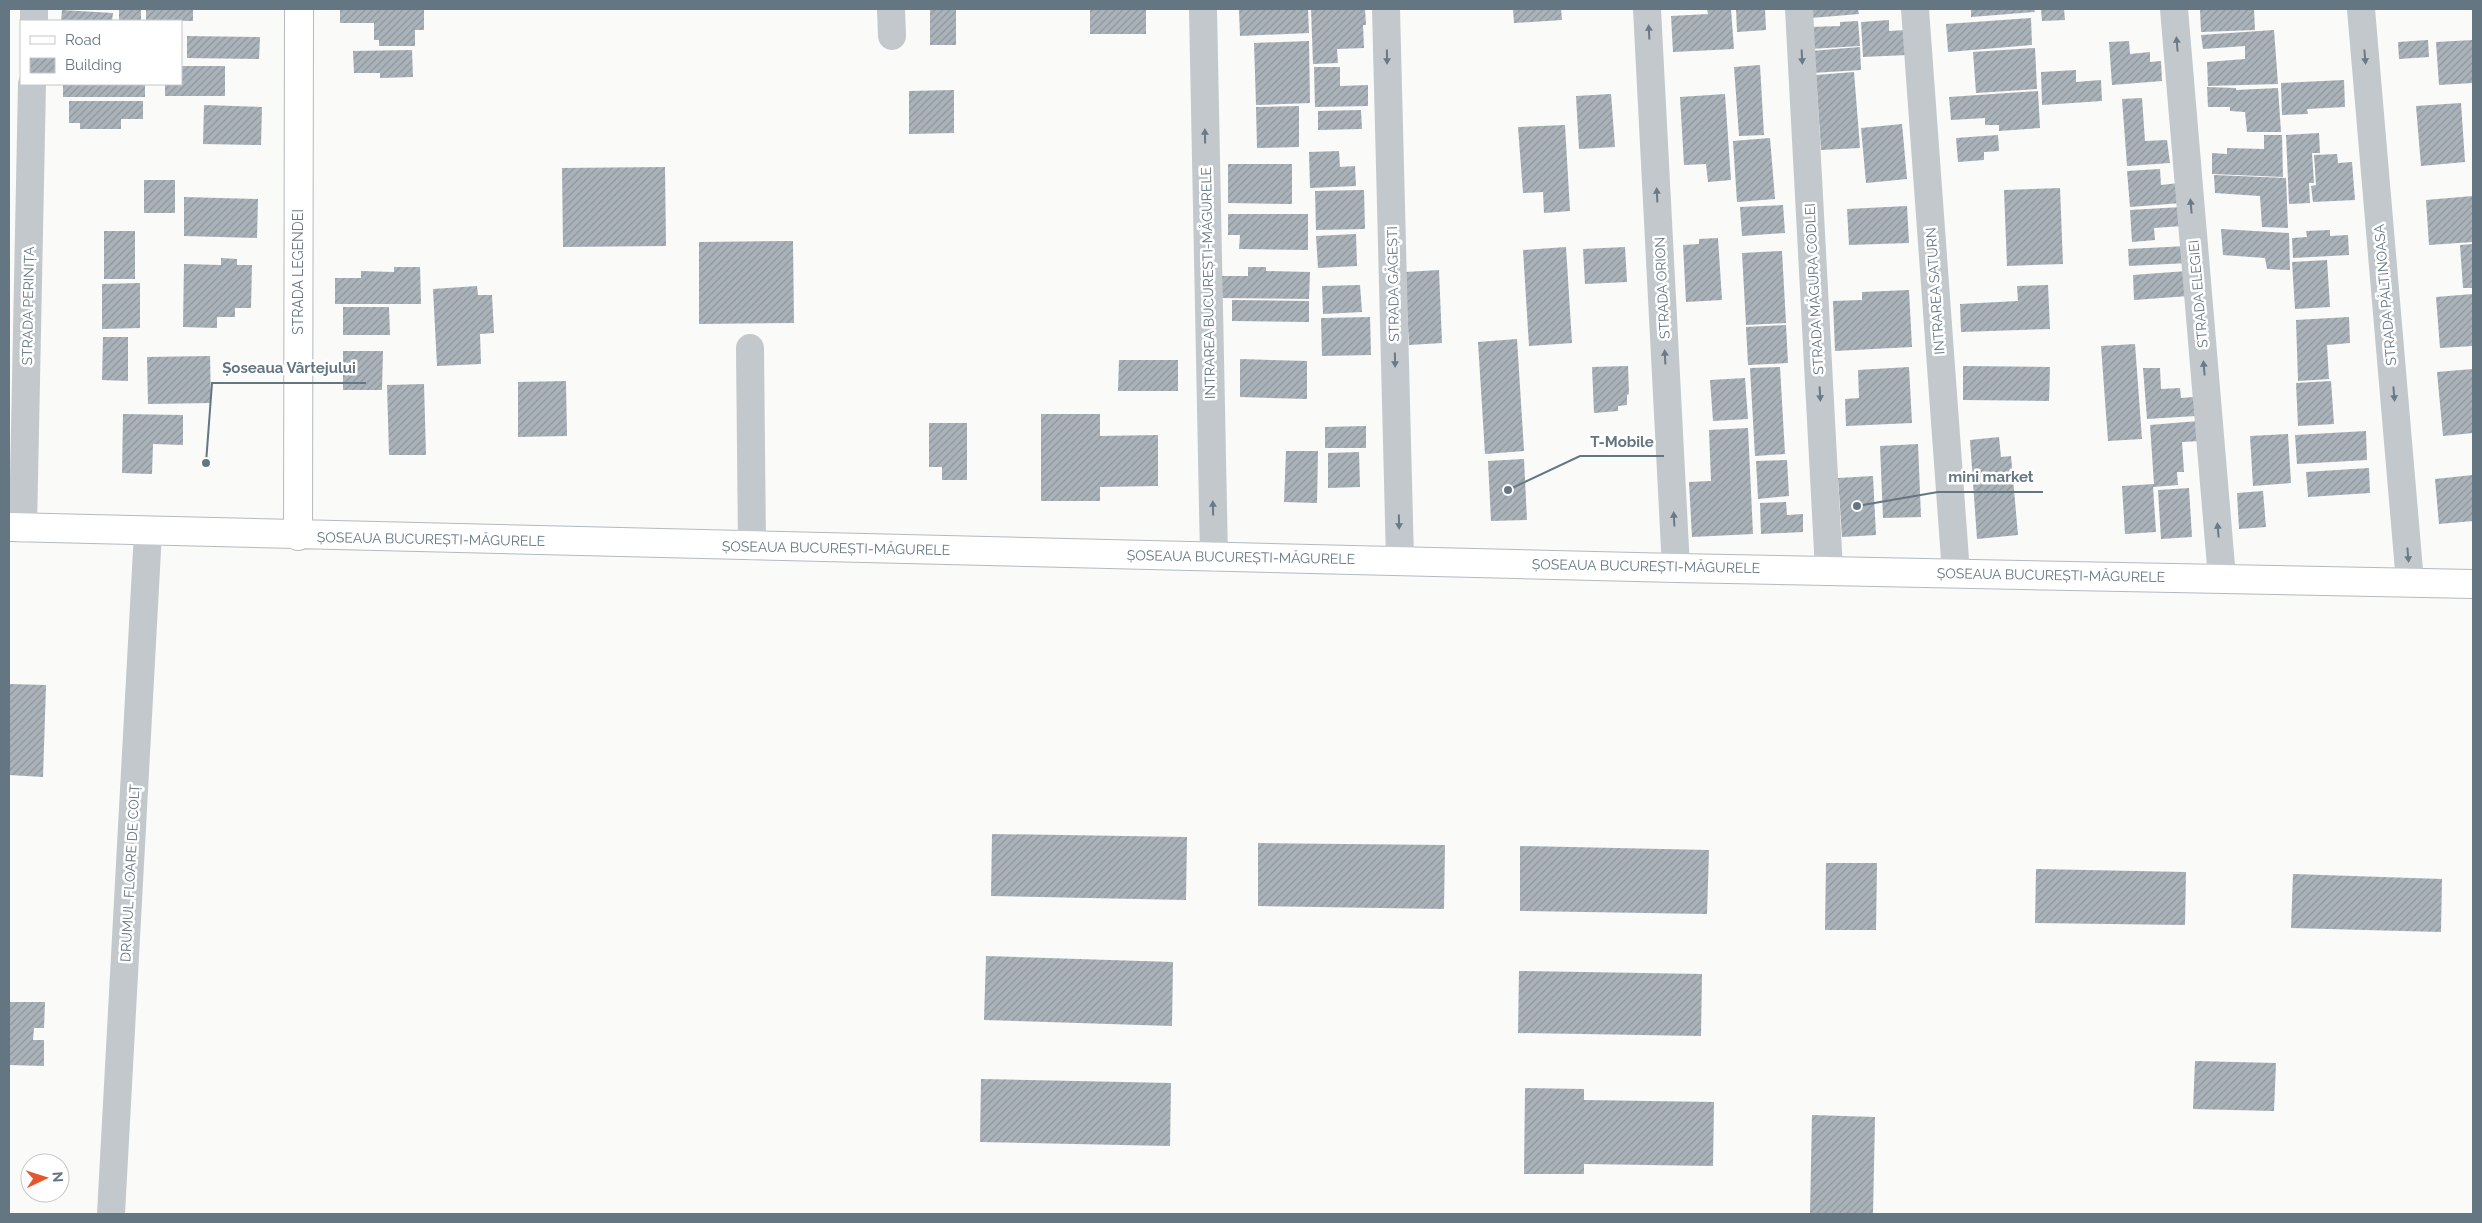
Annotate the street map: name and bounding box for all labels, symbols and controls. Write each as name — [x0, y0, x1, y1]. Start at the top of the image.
legend — [20, 20, 182, 85]
one-way arrow — [1644, 24, 1652, 40]
text: Road — [65, 31, 101, 49]
one-way arrow — [2173, 36, 2181, 52]
one-way arrow — [1383, 50, 1391, 66]
one-way arrow — [1798, 50, 1806, 66]
one-way arrow — [2361, 50, 2369, 66]
text: Building — [65, 56, 122, 74]
one-way arrow — [1201, 127, 1209, 143]
street label: INTRAREA BUCUREȘTI-MĂGURELE — [1197, 167, 1218, 399]
one-way arrow — [1652, 186, 1660, 202]
one-way arrow — [2187, 198, 2195, 214]
street label: STRADA MĂGURA CODLEI — [1801, 203, 1826, 375]
street label: STRADA LEGENDEI — [290, 209, 306, 335]
street label: STRADA PĂLTINOASA — [2370, 223, 2399, 367]
street label: STRADA GĂGEȘTI — [1383, 226, 1402, 342]
street label: INTRAREA SATURN — [1923, 227, 1947, 355]
street label: STRADA ORION — [1651, 237, 1673, 339]
street label: STRADA ELEGIEI — [2185, 239, 2211, 349]
street label: STRADA PERINIȚA — [19, 246, 37, 366]
one-way arrow — [1661, 349, 1669, 365]
one-way arrow — [1391, 352, 1399, 368]
callout: Șoseaua Vârtejului — [212, 353, 366, 383]
text: Șoseaua Vârtejului — [222, 359, 356, 377]
one-way arrow — [2200, 360, 2208, 376]
one-way arrow — [2390, 386, 2398, 402]
one-way arrow — [1816, 387, 1824, 403]
callout: T-Mobile — [1580, 426, 1664, 456]
text: T-Mobile — [1590, 433, 1654, 451]
callout: mini market — [1938, 462, 2043, 492]
text: mini market — [1948, 468, 2034, 486]
one-way arrow — [1209, 500, 1217, 516]
one-way arrow — [1669, 511, 1677, 527]
one-way arrow — [1395, 515, 1403, 531]
one-way arrow — [2214, 521, 2222, 537]
street label: ȘOSEAUA BUCUREȘTI-MĂGURELE — [317, 528, 545, 549]
street label: ȘOSEAUA BUCUREȘTI-MĂGURELE — [722, 537, 950, 558]
street label: ȘOSEAUA BUCUREȘTI-MĂGURELE — [1127, 546, 1355, 567]
one-way arrow — [2404, 548, 2412, 564]
street label: ȘOSEAUA BUCUREȘTI-MĂGURELE — [1532, 555, 1760, 576]
street label: ȘOSEAUA BUCUREȘTI-MĂGURELE — [1937, 564, 2165, 585]
street label: DRUMUL FLOARE DE COLȚ — [117, 783, 143, 962]
north arrow — [20, 1153, 70, 1203]
text: N — [50, 1171, 66, 1183]

